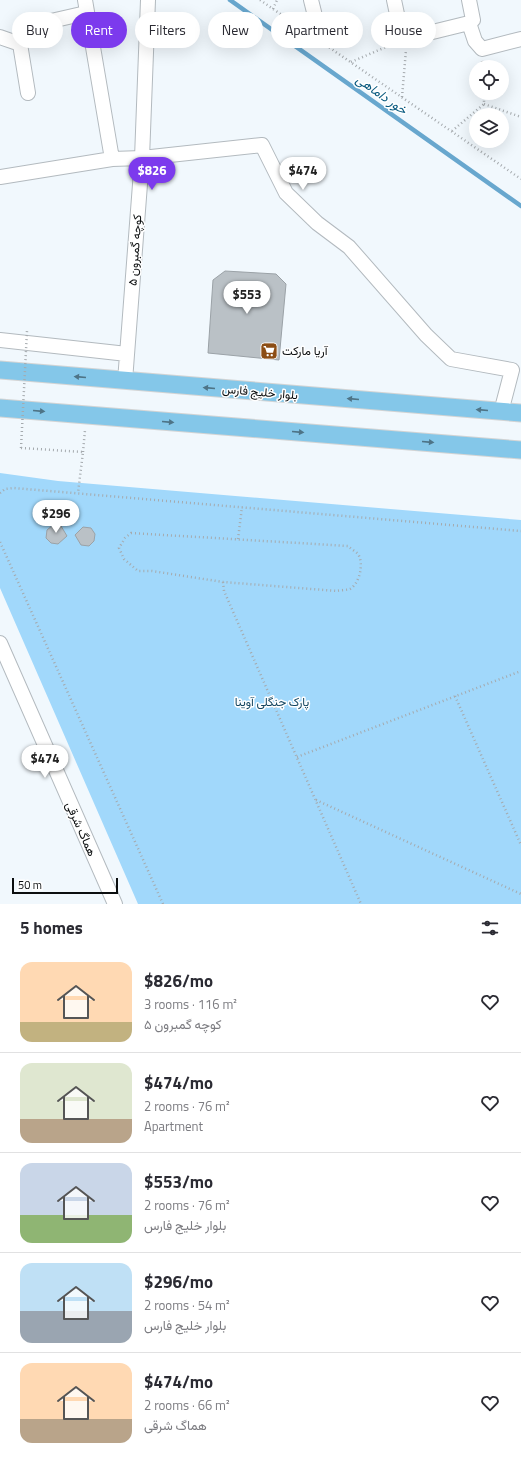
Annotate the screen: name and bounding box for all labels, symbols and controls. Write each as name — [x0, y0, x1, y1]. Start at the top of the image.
chip: Buy — [12, 12, 63, 48]
chip: Rent — [71, 12, 127, 48]
chip: Filters — [135, 12, 200, 48]
chip: New — [208, 12, 263, 48]
chip: Apartment — [271, 12, 363, 48]
chip: House — [371, 12, 436, 48]
map controls — [469, 60, 509, 148]
button: locate — [469, 60, 509, 100]
water label: خور داماهی — [352, 69, 413, 120]
button: layers — [469, 108, 509, 148]
pin: $826 — [128, 157, 176, 191]
pin: $474 — [279, 157, 327, 191]
text: $826 — [137, 160, 167, 180]
text: $474 — [288, 160, 318, 180]
street label: کوچه گمبرون ۵ — [123, 214, 146, 286]
pin: $553 — [223, 281, 271, 315]
text: $553 — [232, 284, 262, 304]
supermarket icon: آریا مارکت — [259, 341, 279, 361]
place label: آریا مارکت — [282, 341, 329, 360]
one-way arrow — [73, 373, 86, 380]
street label: بلوار خلیج فارس — [221, 379, 299, 404]
one-way arrow — [203, 384, 215, 391]
one-way arrow — [347, 396, 359, 403]
one-way arrow — [476, 407, 488, 414]
one-way arrow — [33, 408, 45, 415]
one-way arrow — [162, 418, 174, 425]
one-way arrow — [292, 429, 304, 435]
one-way arrow — [422, 439, 434, 446]
pin: $296 — [32, 500, 80, 534]
text: $296 — [41, 503, 71, 523]
park label: پارک جنگلی آوینا — [235, 692, 310, 711]
pin: $474 — [21, 745, 69, 779]
text: $474 — [30, 748, 60, 768]
street label: هماگ شرقی — [61, 798, 102, 859]
scale bar — [12, 876, 118, 895]
text: 50 m — [18, 877, 42, 893]
text: 5 homes — [20, 915, 83, 941]
icon: filters — [479, 917, 501, 939]
text: $826/mo — [144, 968, 213, 994]
icon: home — [52, 978, 100, 1026]
icon: heart — [479, 991, 501, 1013]
text: 3 rooms · 116 m² — [144, 994, 237, 1014]
text: کوچه گمبرون ۵ — [144, 1014, 222, 1034]
text: $474/mo — [144, 1070, 213, 1096]
icon: home — [52, 1079, 100, 1127]
icon: heart — [479, 1092, 501, 1114]
text: 2 rooms · 76 m² — [144, 1096, 230, 1116]
text: Apartment — [144, 1116, 203, 1136]
text: $553/mo — [144, 1169, 213, 1195]
icon: home — [52, 1179, 100, 1227]
icon: heart — [479, 1192, 501, 1214]
text: 2 rooms · 76 m² — [144, 1195, 230, 1215]
text: بلوار خلیج فارس — [144, 1215, 226, 1235]
text: $296/mo — [144, 1269, 213, 1295]
icon: home — [52, 1279, 100, 1327]
icon: heart — [479, 1292, 501, 1314]
text: 2 rooms · 54 m² — [144, 1295, 230, 1315]
text: بلوار خلیج فارس — [144, 1315, 226, 1335]
text: $474/mo — [144, 1369, 213, 1395]
icon: home — [52, 1379, 100, 1427]
icon: heart — [479, 1392, 501, 1414]
text: 2 rooms · 66 m² — [144, 1395, 230, 1415]
text: هماگ شرقی — [144, 1415, 207, 1435]

